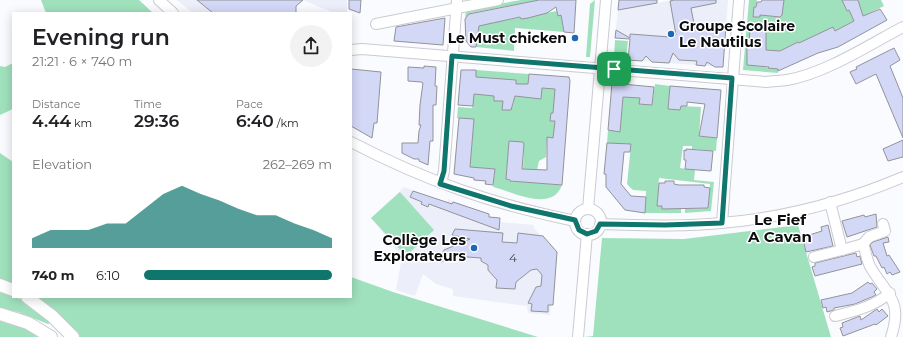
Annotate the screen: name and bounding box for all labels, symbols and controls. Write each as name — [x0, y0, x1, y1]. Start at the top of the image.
place label: Groupe Scolaire Le Nautilus — [679, 17, 795, 51]
text: Evening run — [32, 24, 170, 51]
button: share — [290, 25, 332, 67]
place label: Le Must chicken — [448, 29, 567, 47]
marker: Groupe Scolaire Le Nautilus — [666, 29, 676, 39]
marker: Le Must chicken — [570, 33, 580, 43]
pin — [597, 52, 631, 86]
text: 21:21 · 6 × 740 m — [32, 53, 132, 69]
icon: arrive — [603, 58, 625, 80]
text: Distance — [32, 97, 80, 111]
text: Time — [134, 97, 162, 111]
text: Pace — [236, 97, 263, 111]
text: 4.44 — [32, 111, 71, 131]
text: 29:36 — [134, 111, 179, 131]
text: 6:40 — [236, 111, 274, 131]
text: km — [71, 116, 92, 130]
text: /km — [274, 116, 299, 130]
text: Elevation — [32, 156, 92, 172]
text: 262–269 m — [263, 156, 332, 172]
district label: Le Fief A Cavan — [747, 210, 812, 246]
place label: Collège Les Explorateurs — [373, 231, 467, 265]
marker: Collège Les Explorateurs — [469, 243, 479, 253]
house number: 4 — [509, 250, 517, 265]
text: 740 m — [32, 267, 74, 283]
text: 6:10 — [96, 267, 120, 283]

